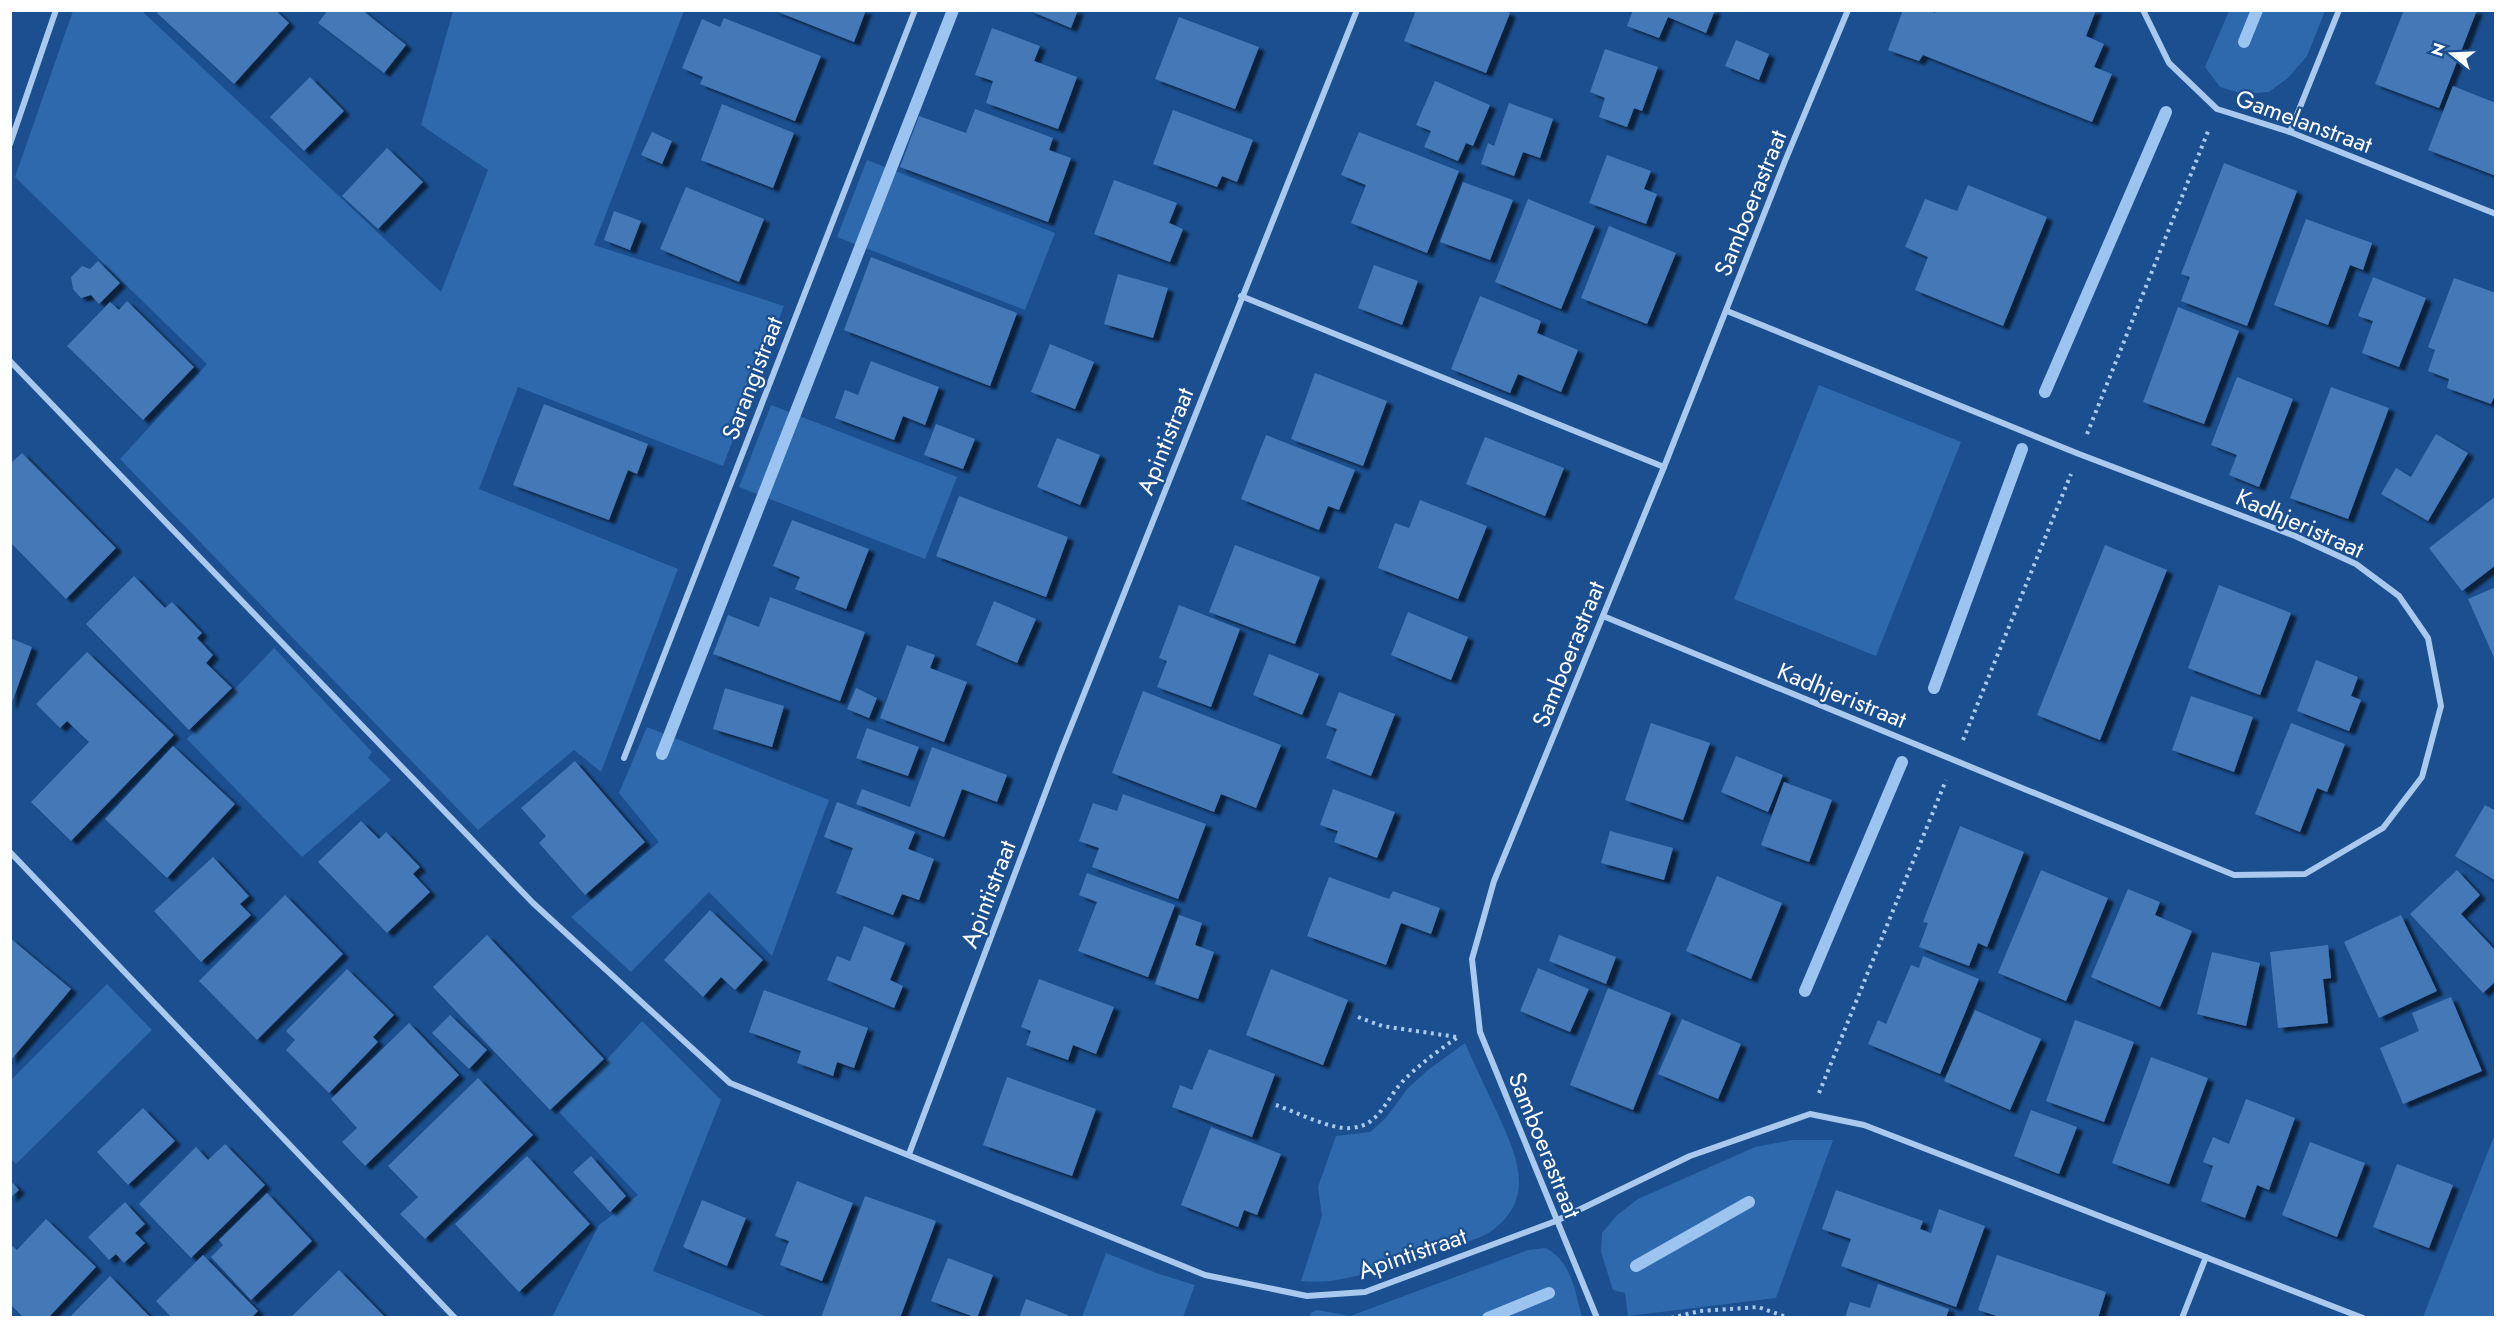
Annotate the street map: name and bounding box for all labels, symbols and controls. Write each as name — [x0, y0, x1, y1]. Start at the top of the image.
north arrow — [2422, 24, 2482, 84]
text: N — [2425, 40, 2451, 59]
street label: Gamelanstraat — [2231, 80, 2378, 162]
street label: Samboerastraat — [1705, 124, 1795, 281]
street label: Sarangistraat — [712, 311, 792, 445]
street label: Apintistraat — [1128, 382, 1202, 500]
street label: Kadhjeristraat — [2230, 479, 2370, 567]
street label: Samboerastraat — [1523, 575, 1613, 732]
street label: Kadhjeristraat — [1772, 653, 1912, 737]
street label: Apintistraat — [951, 835, 1025, 953]
street label: Samboerastraat — [1500, 1067, 1590, 1224]
street label: Apintistraat — [1353, 1218, 1471, 1288]

